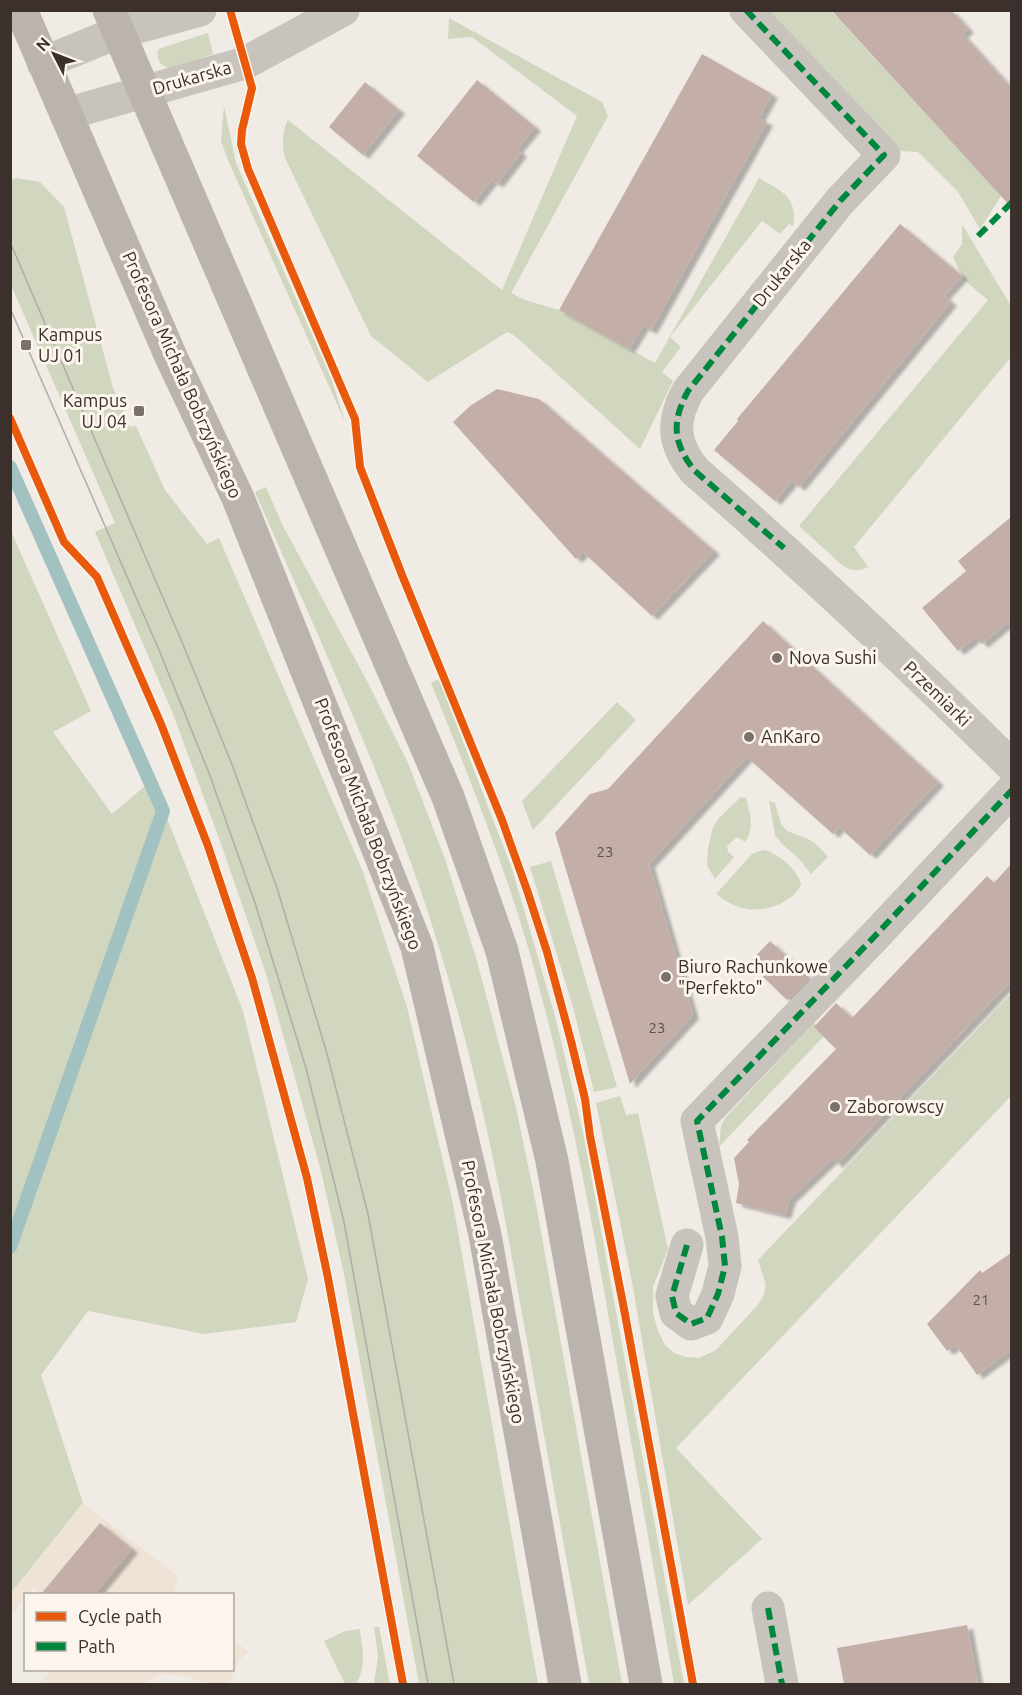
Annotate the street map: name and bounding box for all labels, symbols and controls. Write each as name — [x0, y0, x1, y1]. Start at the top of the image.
north arrow — [24, 24, 84, 84]
text: N — [32, 34, 54, 54]
street label: Drukarska — [150, 56, 233, 98]
street label: Drukarska — [748, 235, 815, 310]
street label: Profesora Michała Bobrzyńskiego — [119, 248, 247, 501]
place label: Kampus UJ 01 — [38, 324, 103, 365]
marker: Kampus UJ 01 — [19, 338, 33, 352]
place label: Kampus UJ 04 — [63, 390, 127, 431]
marker: Kampus UJ 04 — [132, 404, 146, 418]
place label: Nova Sushi — [789, 647, 877, 667]
marker: Nova Sushi — [770, 651, 784, 665]
street label: Przemiarki — [900, 657, 975, 730]
street label: Profesora Michała Bobrzyńskiego — [312, 695, 426, 952]
place label: AnKaro — [761, 726, 821, 746]
marker: AnKaro — [742, 730, 756, 744]
house number: 23 — [597, 843, 613, 860]
place label: Biuro Rachunkowe "Perfekto" — [678, 956, 828, 997]
marker: Biuro Rachunkowe "Perfekto" — [659, 970, 673, 984]
house number: 23 — [649, 1019, 665, 1036]
place label: Zaborowscy — [847, 1096, 944, 1116]
marker: Zaborowscy — [828, 1100, 842, 1114]
street label: Profesora Michała Bobrzyńskiego — [459, 1158, 529, 1425]
house number: 21 — [973, 1291, 989, 1308]
legend — [24, 1593, 234, 1671]
text: Cycle path — [78, 1606, 162, 1626]
text: Path — [78, 1636, 115, 1656]

